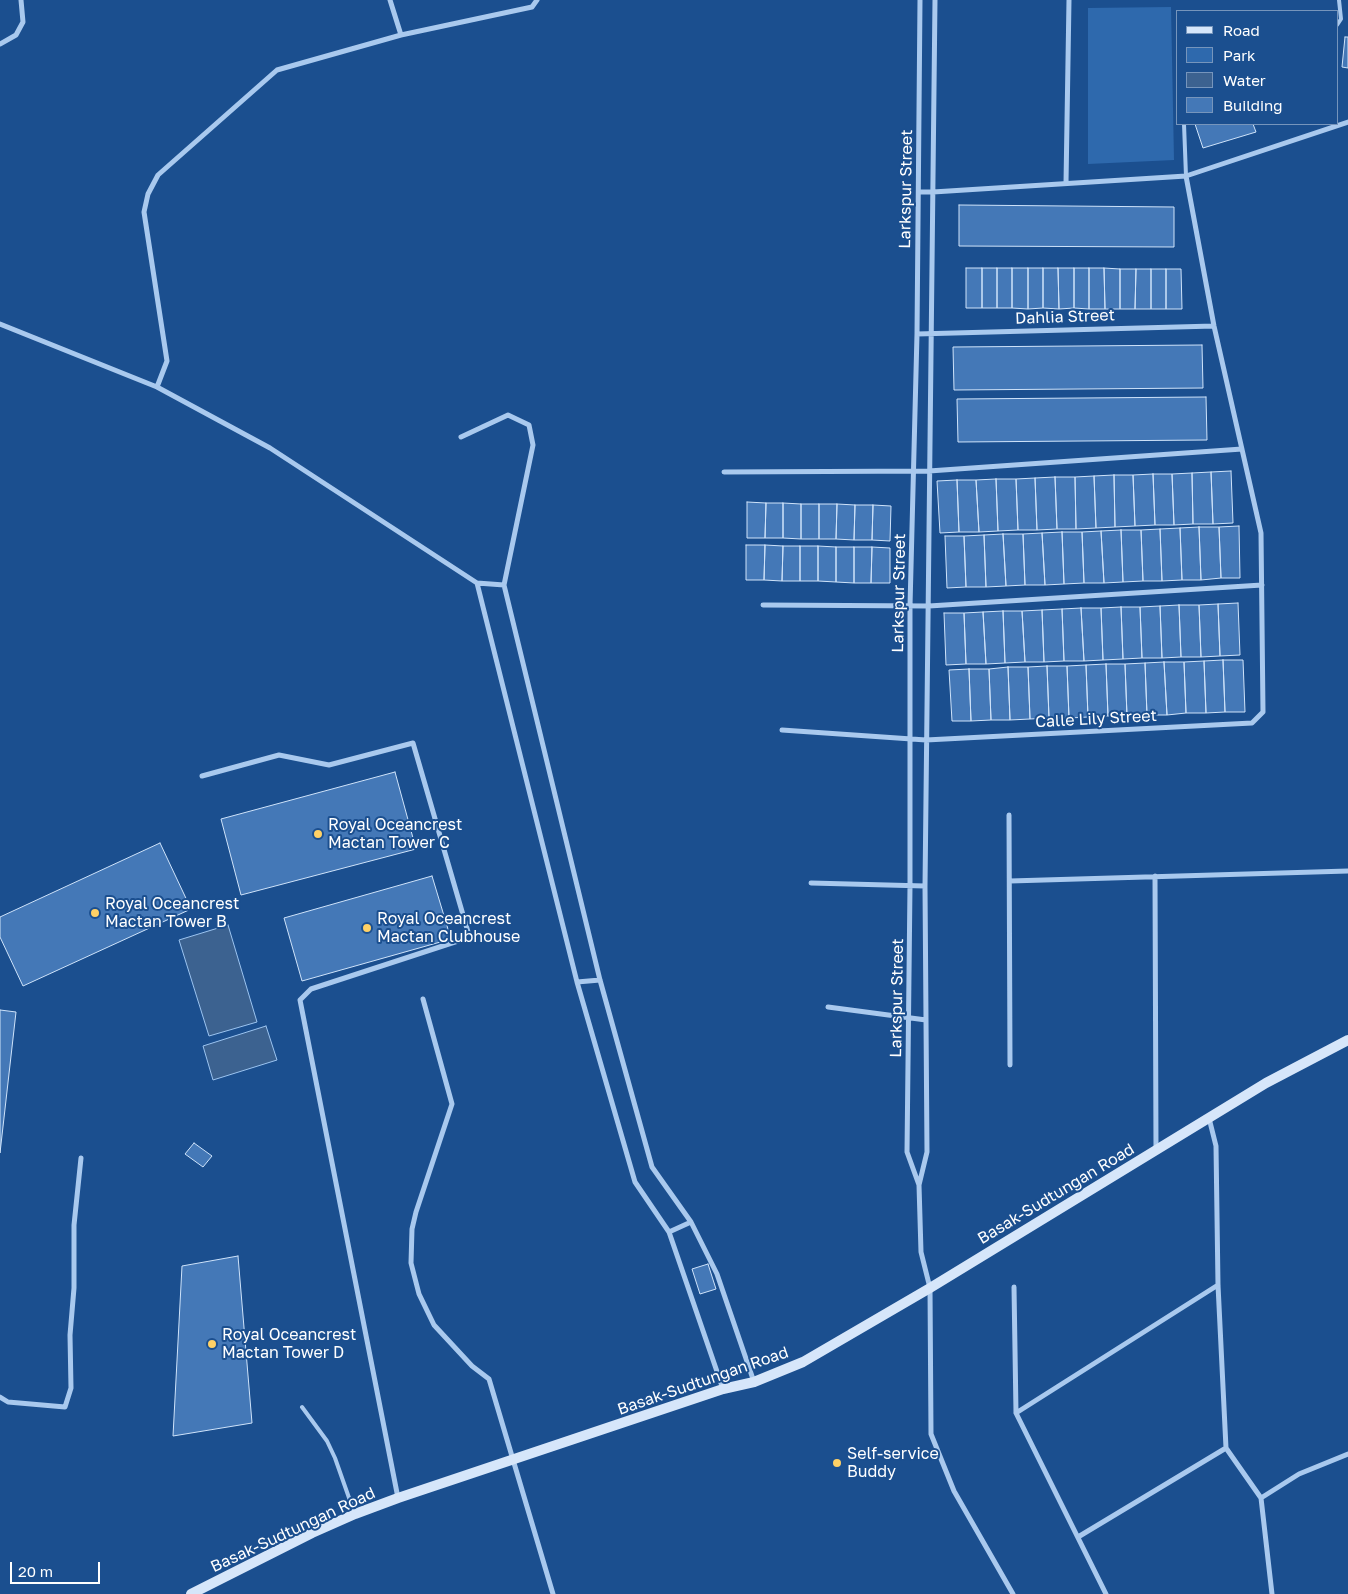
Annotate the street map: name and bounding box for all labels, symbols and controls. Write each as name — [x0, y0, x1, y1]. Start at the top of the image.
legend — [1176, 10, 1338, 125]
text: Road — [1223, 21, 1260, 39]
text: Park — [1223, 46, 1255, 64]
text: Water — [1223, 71, 1266, 89]
text: Building — [1223, 96, 1283, 114]
street label: Larkspur Street — [895, 129, 917, 249]
street label: Dahlia Street — [1015, 306, 1115, 328]
street label: Larkspur Street — [888, 533, 910, 653]
street label: Calle Lily Street — [1035, 706, 1157, 732]
place label: Royal Oceancrest Mactan Tower C — [328, 815, 462, 853]
marker: Royal Oceancrest Mactan Tower C — [312, 828, 324, 840]
place label: Royal Oceancrest Mactan Tower B — [105, 894, 239, 932]
marker: Royal Oceancrest Mactan Tower B — [89, 907, 101, 919]
place label: Royal Oceancrest Mactan Clubhouse — [377, 909, 520, 947]
marker: Royal Oceancrest Mactan Clubhouse — [361, 922, 373, 934]
street label: Larkspur Street — [886, 938, 908, 1058]
street label: Basak-Sudtungan Road — [974, 1140, 1138, 1248]
place label: Royal Oceancrest Mactan Tower D — [222, 1325, 356, 1363]
marker: Royal Oceancrest Mactan Tower D — [206, 1338, 218, 1350]
street label: Basak-Sudtungan Road — [615, 1343, 791, 1419]
place label: Self-service Buddy — [847, 1444, 939, 1482]
marker: Self-service Buddy — [831, 1457, 843, 1469]
street label: Basak-Sudtungan Road — [208, 1483, 378, 1577]
scale bar — [12, 1552, 102, 1584]
text: 20 m — [18, 1562, 53, 1580]

